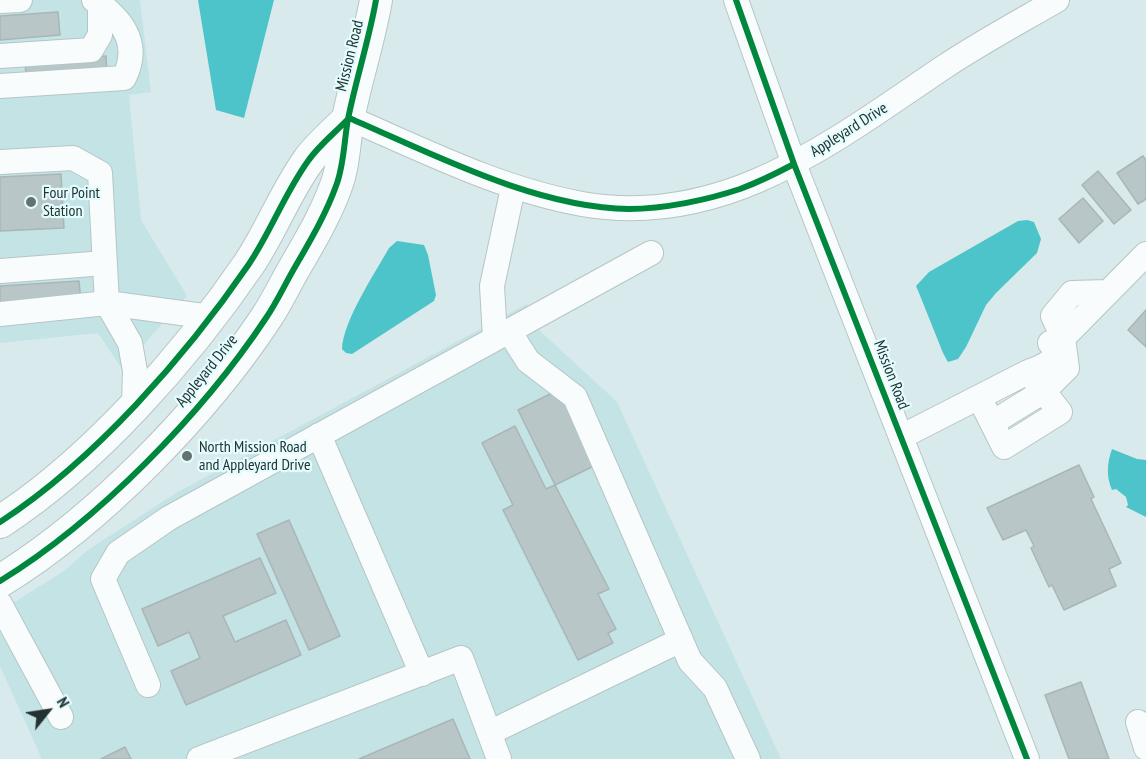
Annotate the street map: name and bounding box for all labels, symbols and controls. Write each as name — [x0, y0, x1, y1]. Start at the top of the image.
street label: Mission Road — [332, 18, 368, 94]
street label: Appleyard Drive — [807, 99, 891, 161]
place label: Four Point Station — [43, 183, 100, 221]
marker: Four Point Station — [24, 195, 38, 209]
street label: Appleyard Drive — [172, 331, 242, 411]
street label: Mission Road — [869, 338, 913, 412]
place label: North Mission Road and Appleyard Drive — [199, 437, 310, 475]
marker: North Mission Road and Appleyard Drive — [180, 449, 194, 463]
north arrow — [18, 681, 78, 741]
text: N — [53, 693, 74, 711]

